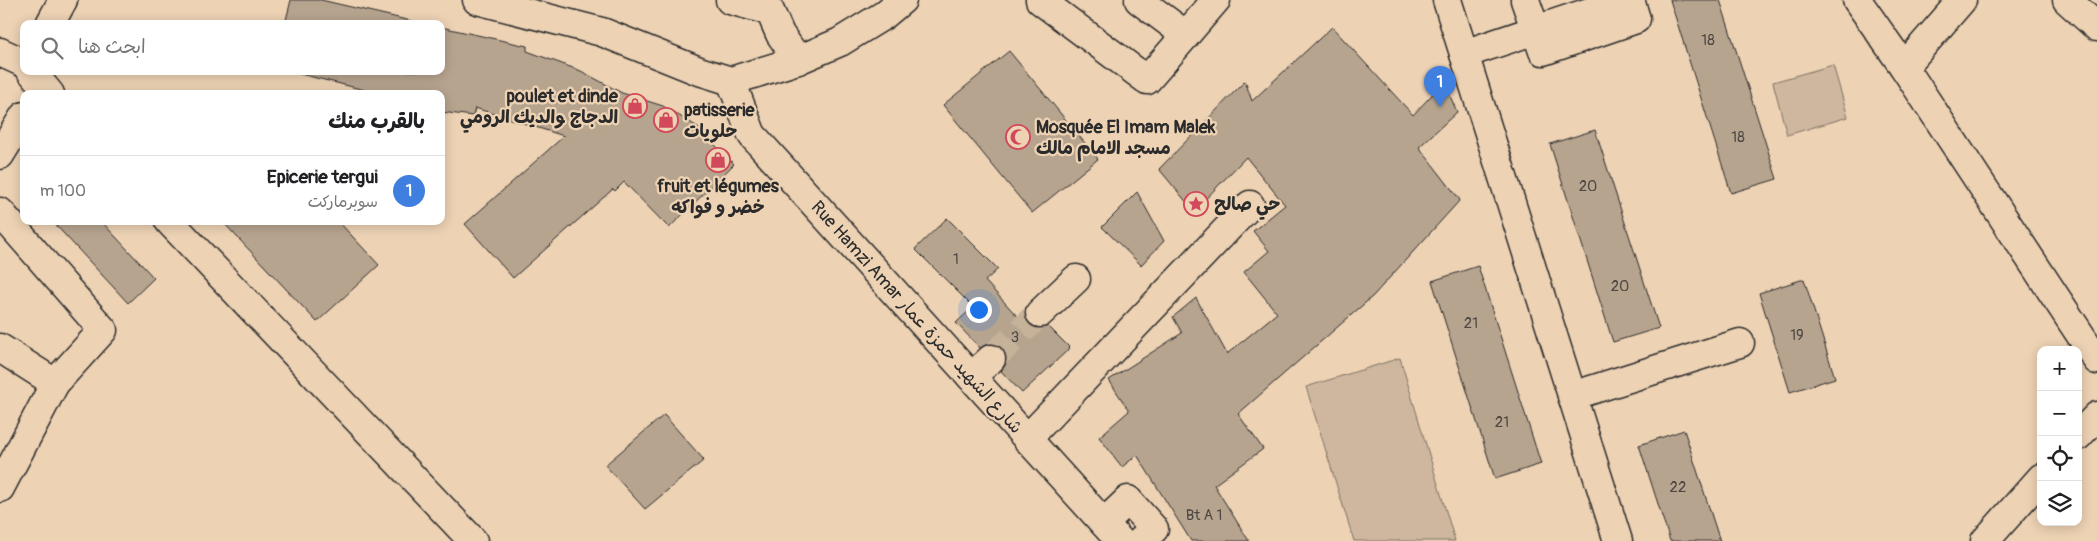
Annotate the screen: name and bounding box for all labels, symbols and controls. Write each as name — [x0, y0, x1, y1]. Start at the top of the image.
search box — [20, 20, 445, 75]
house number: 18 — [1701, 31, 1715, 50]
icon: search — [38, 34, 66, 62]
text: ابحث هنا — [78, 35, 146, 59]
pin: 1 — [1424, 66, 1456, 107]
place label: poulet et dinde الدجاج والديك الرومي — [460, 85, 619, 133]
shop icon: poulet et dinde الدجاج والديك الرومي — [622, 93, 648, 119]
place label: patisserie حلويات — [684, 99, 755, 143]
shop icon: patisserie حلويات — [653, 107, 679, 133]
text: بالقرب منك — [328, 108, 425, 135]
place label: Mosquée El Imam Malek مسجد الامام مالك — [1036, 116, 1216, 162]
mosque icon: Mosquée El Imam Malek مسجد الامام مالك — [1005, 124, 1031, 150]
house number: 18 — [1731, 128, 1745, 147]
shop icon: fruit et légumes خضر و فواكه — [705, 147, 731, 173]
text: Epicerie tergui — [267, 165, 378, 189]
place label: fruit et légumes خضر و فواكه — [657, 175, 780, 219]
house number: 20 — [1579, 177, 1597, 196]
text: 100 m — [40, 181, 86, 201]
text: 1 — [406, 181, 412, 201]
place icon: حي صالح — [1183, 191, 1209, 217]
text: سوبرماركت — [308, 192, 378, 212]
place label: حي صالح — [1214, 193, 1280, 220]
street label: Rue Hamzi Amar شارع الشهيد حمزة عمار — [806, 196, 1027, 439]
house number: 1 — [953, 250, 959, 269]
house number: 20 — [1611, 277, 1629, 296]
your location — [966, 297, 992, 323]
house number: 21 — [1464, 314, 1478, 333]
house number: 19 — [1790, 326, 1804, 345]
house number: 3 — [1011, 328, 1019, 347]
map controls — [2037, 346, 2082, 526]
button: + — [2037, 346, 2082, 391]
button: − — [2037, 391, 2082, 436]
house number: 21 — [1495, 413, 1509, 432]
button: locate — [2037, 436, 2082, 481]
house number: 22 — [1670, 478, 1686, 497]
button: layers — [2037, 481, 2082, 526]
house number: Bt A 1 — [1186, 506, 1222, 525]

